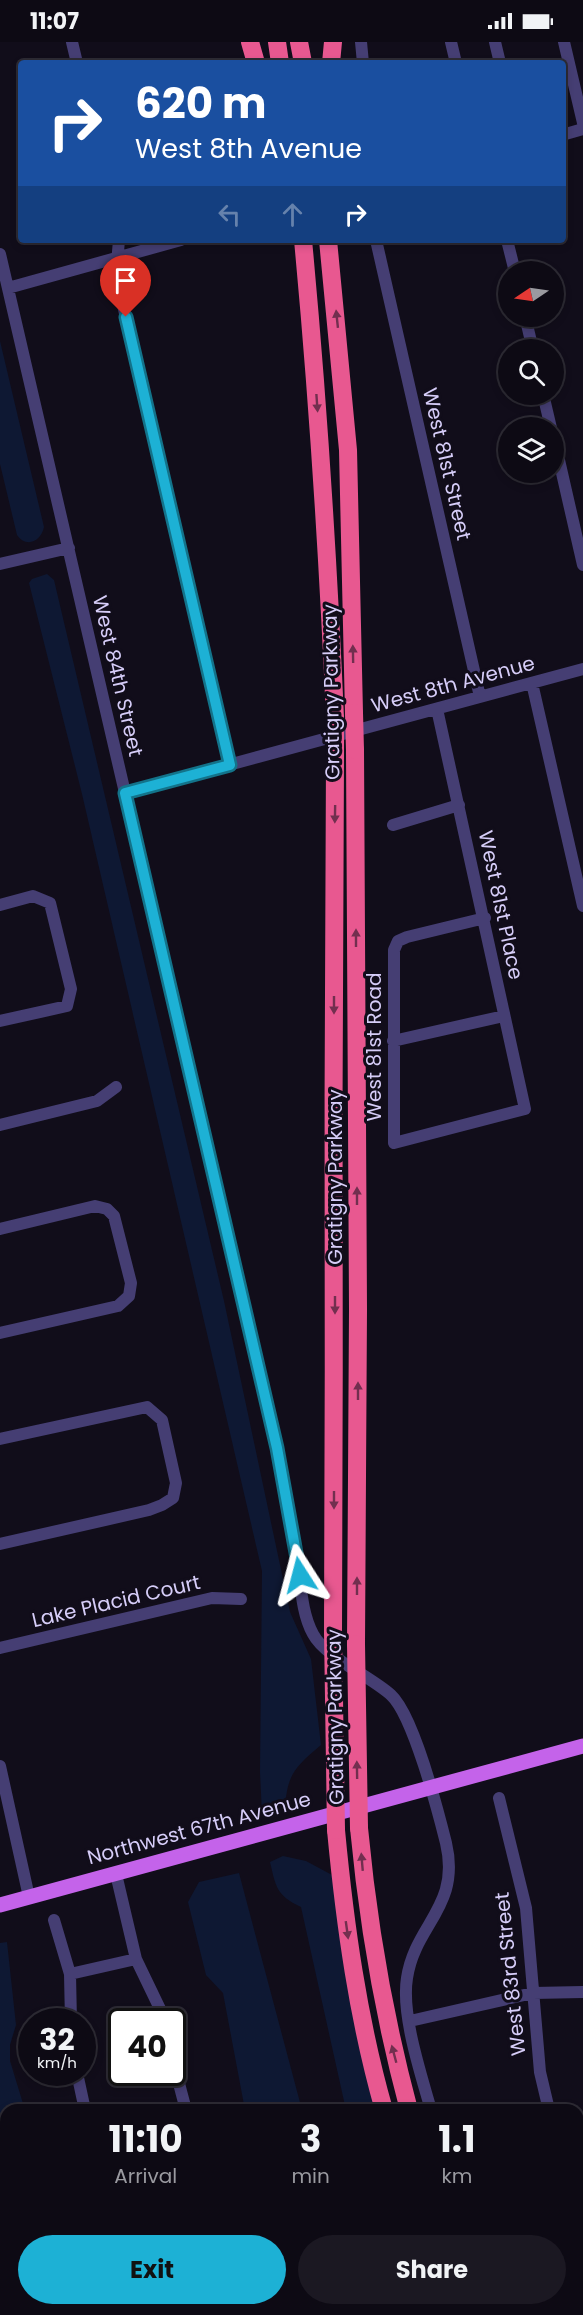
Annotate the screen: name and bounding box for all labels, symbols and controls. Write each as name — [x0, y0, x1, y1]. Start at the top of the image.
text: 11:07 — [30, 6, 79, 37]
text: 620 m — [135, 74, 267, 133]
icon: right — [36, 84, 114, 162]
text: West 8th Avenue — [135, 130, 362, 167]
icon: left — [213, 198, 246, 231]
icon: ahead — [276, 198, 309, 231]
icon: right — [339, 198, 372, 231]
pin — [100, 255, 151, 317]
north arrow — [498, 261, 564, 327]
map controls — [498, 261, 564, 483]
icon: arrive — [109, 264, 142, 297]
one-way arrow — [332, 309, 342, 328]
button: search — [498, 339, 564, 405]
street label: West 81st Street — [416, 385, 478, 543]
one-way arrow — [313, 393, 322, 412]
button: layers — [498, 417, 564, 483]
street label: West 84th Street — [86, 593, 150, 759]
street label: Gratigny Parkway — [315, 604, 347, 780]
one-way arrow — [348, 645, 358, 664]
street label: West 8th Avenue — [368, 649, 538, 719]
one-way arrow — [330, 805, 340, 824]
street label: West 81st Place — [472, 828, 530, 982]
one-way arrow — [351, 928, 361, 947]
street label: West 81st Road — [360, 972, 388, 1122]
one-way arrow — [329, 996, 339, 1015]
street label: Gratigny Parkway — [321, 1089, 349, 1265]
one-way arrow — [352, 1186, 362, 1205]
one-way arrow — [330, 1296, 340, 1315]
one-way arrow — [353, 1381, 363, 1400]
one-way arrow — [329, 1491, 339, 1510]
position arrow — [268, 1543, 332, 1607]
street label: Lake Placid Court — [29, 1568, 203, 1634]
one-way arrow — [352, 1576, 362, 1595]
street label: Gratigny Parkway — [319, 1629, 351, 1805]
one-way arrow — [352, 1760, 362, 1779]
street label: Northwest 67th Avenue — [84, 1785, 314, 1871]
one-way arrow — [357, 1852, 367, 1871]
street label: West 83rd Street — [487, 1891, 533, 2057]
one-way arrow — [342, 1920, 351, 1939]
speed limit sign: 40 — [108, 2008, 186, 2086]
text: 32 — [39, 2018, 75, 2061]
one-way arrow — [388, 2045, 398, 2063]
text: km/h — [37, 2052, 77, 2073]
text: 11:10 — [109, 2114, 183, 2165]
text: 3 — [300, 2114, 321, 2165]
text: 1.1 — [438, 2114, 475, 2165]
text: Arrival — [114, 2162, 177, 2190]
text: min — [291, 2162, 330, 2190]
text: km — [441, 2162, 472, 2190]
button: Exit — [18, 2235, 286, 2304]
button: Share — [298, 2235, 566, 2304]

